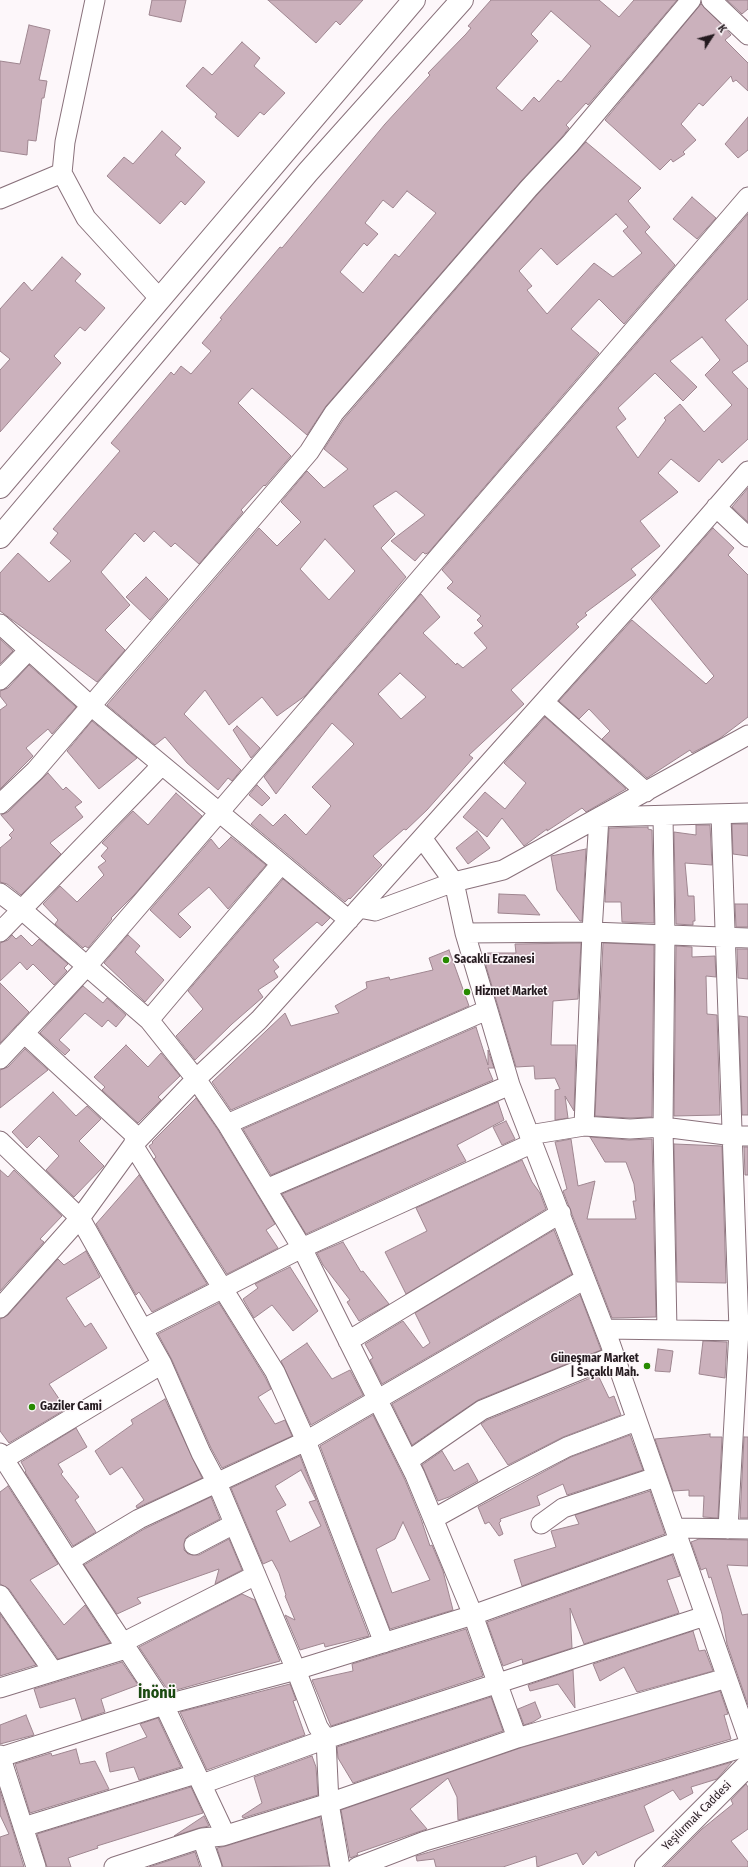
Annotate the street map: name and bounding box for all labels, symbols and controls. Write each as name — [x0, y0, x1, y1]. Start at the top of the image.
north arrow — [692, 16, 732, 56]
text: K — [715, 22, 729, 35]
place label: Sacaklı Eczanesi — [454, 953, 535, 967]
marker: Sacaklı Eczanesi — [441, 955, 451, 965]
place label: Hizmet Market — [475, 985, 548, 999]
marker: Hizmet Market — [462, 987, 472, 997]
place label: Güneşmar Market | Saçaklı Mah. — [551, 1352, 639, 1380]
marker: Güneşmar Market | Saçaklı Mah. — [642, 1361, 652, 1371]
place label: Gaziler Cami — [40, 1400, 102, 1414]
marker: Gaziler Cami — [27, 1402, 37, 1412]
district label: İnönü — [138, 1684, 176, 1704]
street label: Yeşilırmak Caddesi — [659, 1778, 735, 1854]

